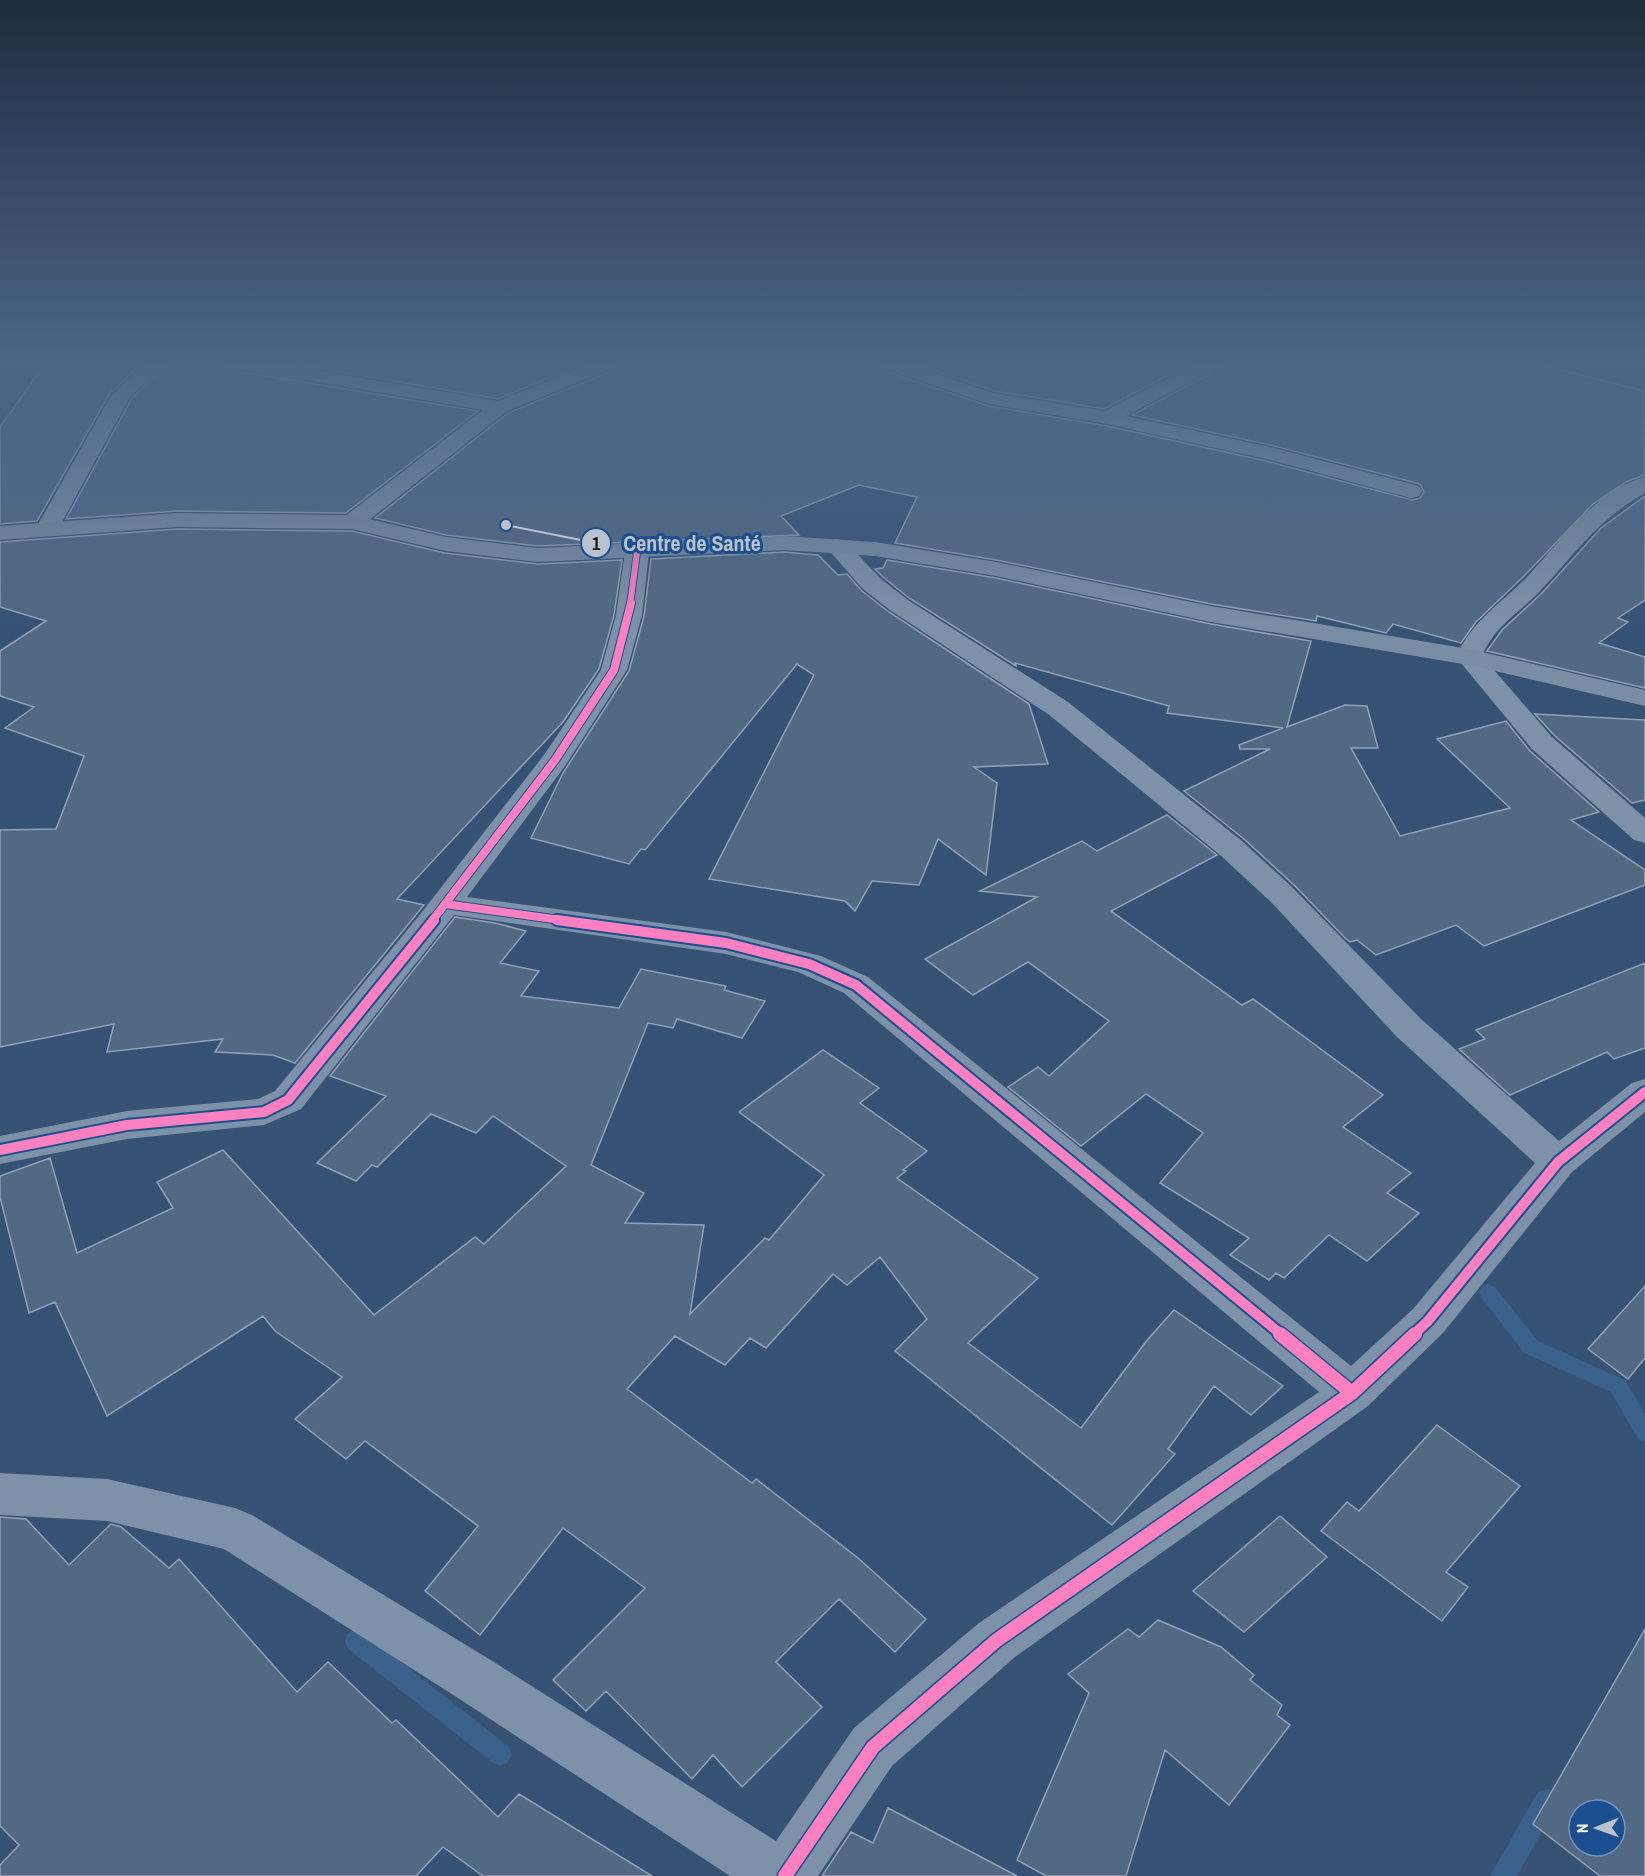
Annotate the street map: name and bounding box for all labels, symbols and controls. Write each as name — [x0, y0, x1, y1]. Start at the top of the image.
callout: Centre de Santé — [581, 523, 773, 563]
text: Centre de Santé — [623, 528, 761, 558]
text: 1 — [592, 531, 601, 556]
north arrow — [1567, 1798, 1627, 1858]
text: N — [1571, 1823, 1593, 1833]

